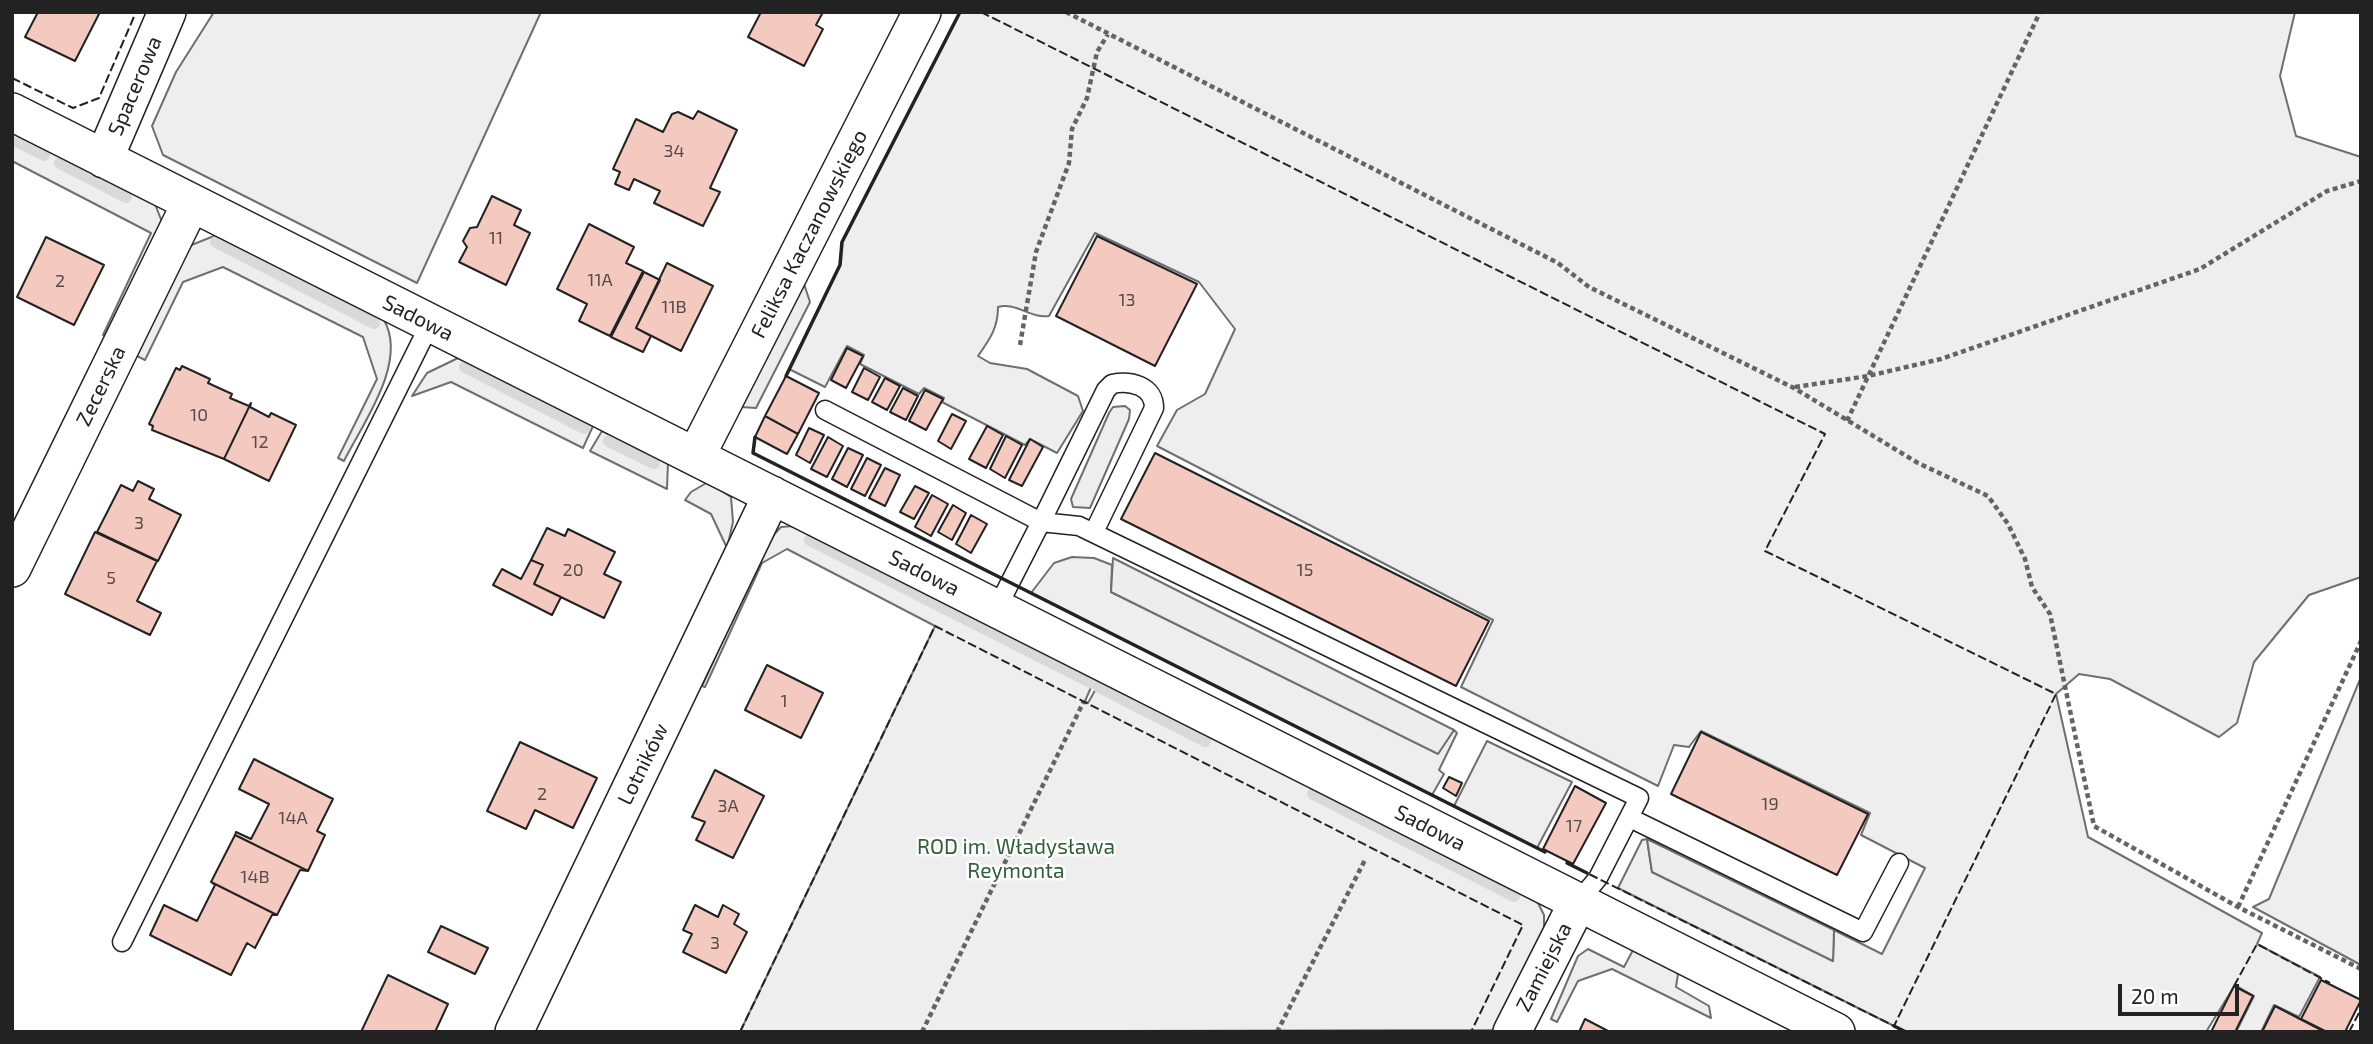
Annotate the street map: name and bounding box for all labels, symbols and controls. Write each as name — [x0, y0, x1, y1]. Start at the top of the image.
street label: Spacerowa — [103, 32, 167, 140]
street label: Feliksa Kaczanowskiego — [745, 126, 873, 342]
house number: 34 — [663, 140, 685, 162]
house number: 11 — [489, 227, 503, 249]
house number: 11A — [587, 269, 613, 291]
house number: 2 — [55, 270, 65, 292]
house number: 13 — [1118, 289, 1136, 311]
street label: Sadowa — [378, 290, 458, 346]
house number: 11B — [661, 296, 687, 318]
street label: Zecerska — [71, 342, 131, 430]
house number: 10 — [190, 404, 208, 426]
house number: 12 — [251, 431, 269, 453]
house number: 3 — [134, 512, 144, 534]
street label: Sadowa — [884, 545, 964, 601]
house number: 20 — [563, 559, 583, 581]
house number: 15 — [1297, 559, 1313, 581]
house number: 5 — [106, 567, 116, 589]
house number: 1 — [780, 690, 788, 712]
street label: Lotników — [612, 719, 674, 809]
house number: 2 — [537, 783, 547, 805]
house number: 19 — [1761, 793, 1779, 815]
house number: 3A — [717, 795, 739, 817]
street label: Sadowa — [1390, 800, 1470, 856]
house number: 14A — [278, 807, 308, 829]
house number: 17 — [1566, 815, 1582, 837]
park label: ROD im. Władysława Reymonta — [917, 834, 1115, 884]
house number: 14B — [240, 866, 270, 888]
street label: Zamiejska — [1511, 918, 1577, 1016]
house number: 3 — [710, 932, 720, 954]
scale bar — [2121, 970, 2242, 1014]
text: 20 m — [2131, 983, 2179, 1008]

